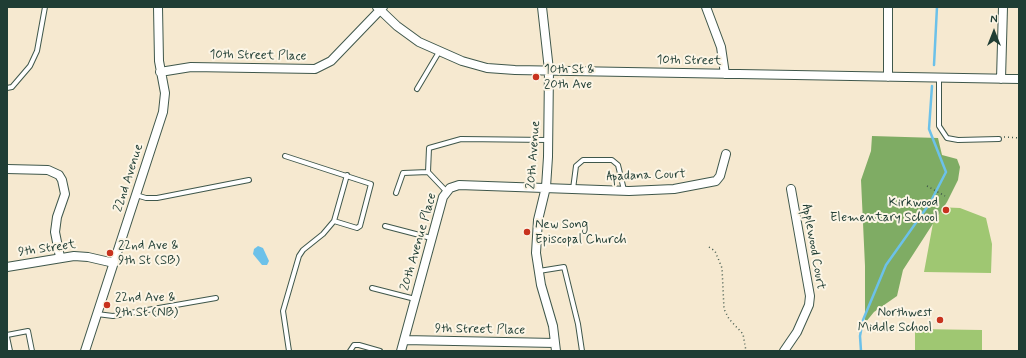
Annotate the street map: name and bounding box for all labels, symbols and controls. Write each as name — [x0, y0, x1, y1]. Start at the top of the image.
north arrow — [974, 12, 1014, 52]
text: N — [990, 13, 998, 27]
street label: 10th Street Place — [209, 47, 307, 65]
street label: 10th Street — [656, 53, 722, 69]
place label: 10th St & 20th Ave — [544, 62, 595, 93]
marker: 10th St & 20th Ave — [531, 72, 541, 82]
street label: 20th Avenue — [524, 120, 544, 190]
street label: 22nd Avenue — [111, 142, 147, 214]
street label: Apadana Court — [606, 167, 686, 185]
street label: 20th Avenue Place — [398, 191, 440, 293]
place label: Kirkwood Elementary School — [830, 195, 938, 226]
street label: Applewood Court — [798, 203, 828, 291]
marker: Kirkwood Elementary School — [941, 205, 951, 215]
place label: New Song Episcopal Church — [535, 217, 627, 248]
marker: New Song Episcopal Church — [522, 227, 532, 237]
street label: 9th Street — [17, 237, 77, 261]
place label: 22nd Ave & 9th St (SB) — [118, 238, 180, 269]
marker: 22nd Ave & 9th St (SB) — [105, 248, 115, 258]
place label: 22nd Ave & 9th St (NB) — [115, 290, 178, 321]
marker: 22nd Ave & 9th St (NB) — [102, 300, 112, 310]
place label: Northwest Middle School — [858, 305, 932, 336]
marker: Northwest Middle School — [935, 315, 945, 325]
street label: 9th Street Place — [435, 321, 525, 339]

